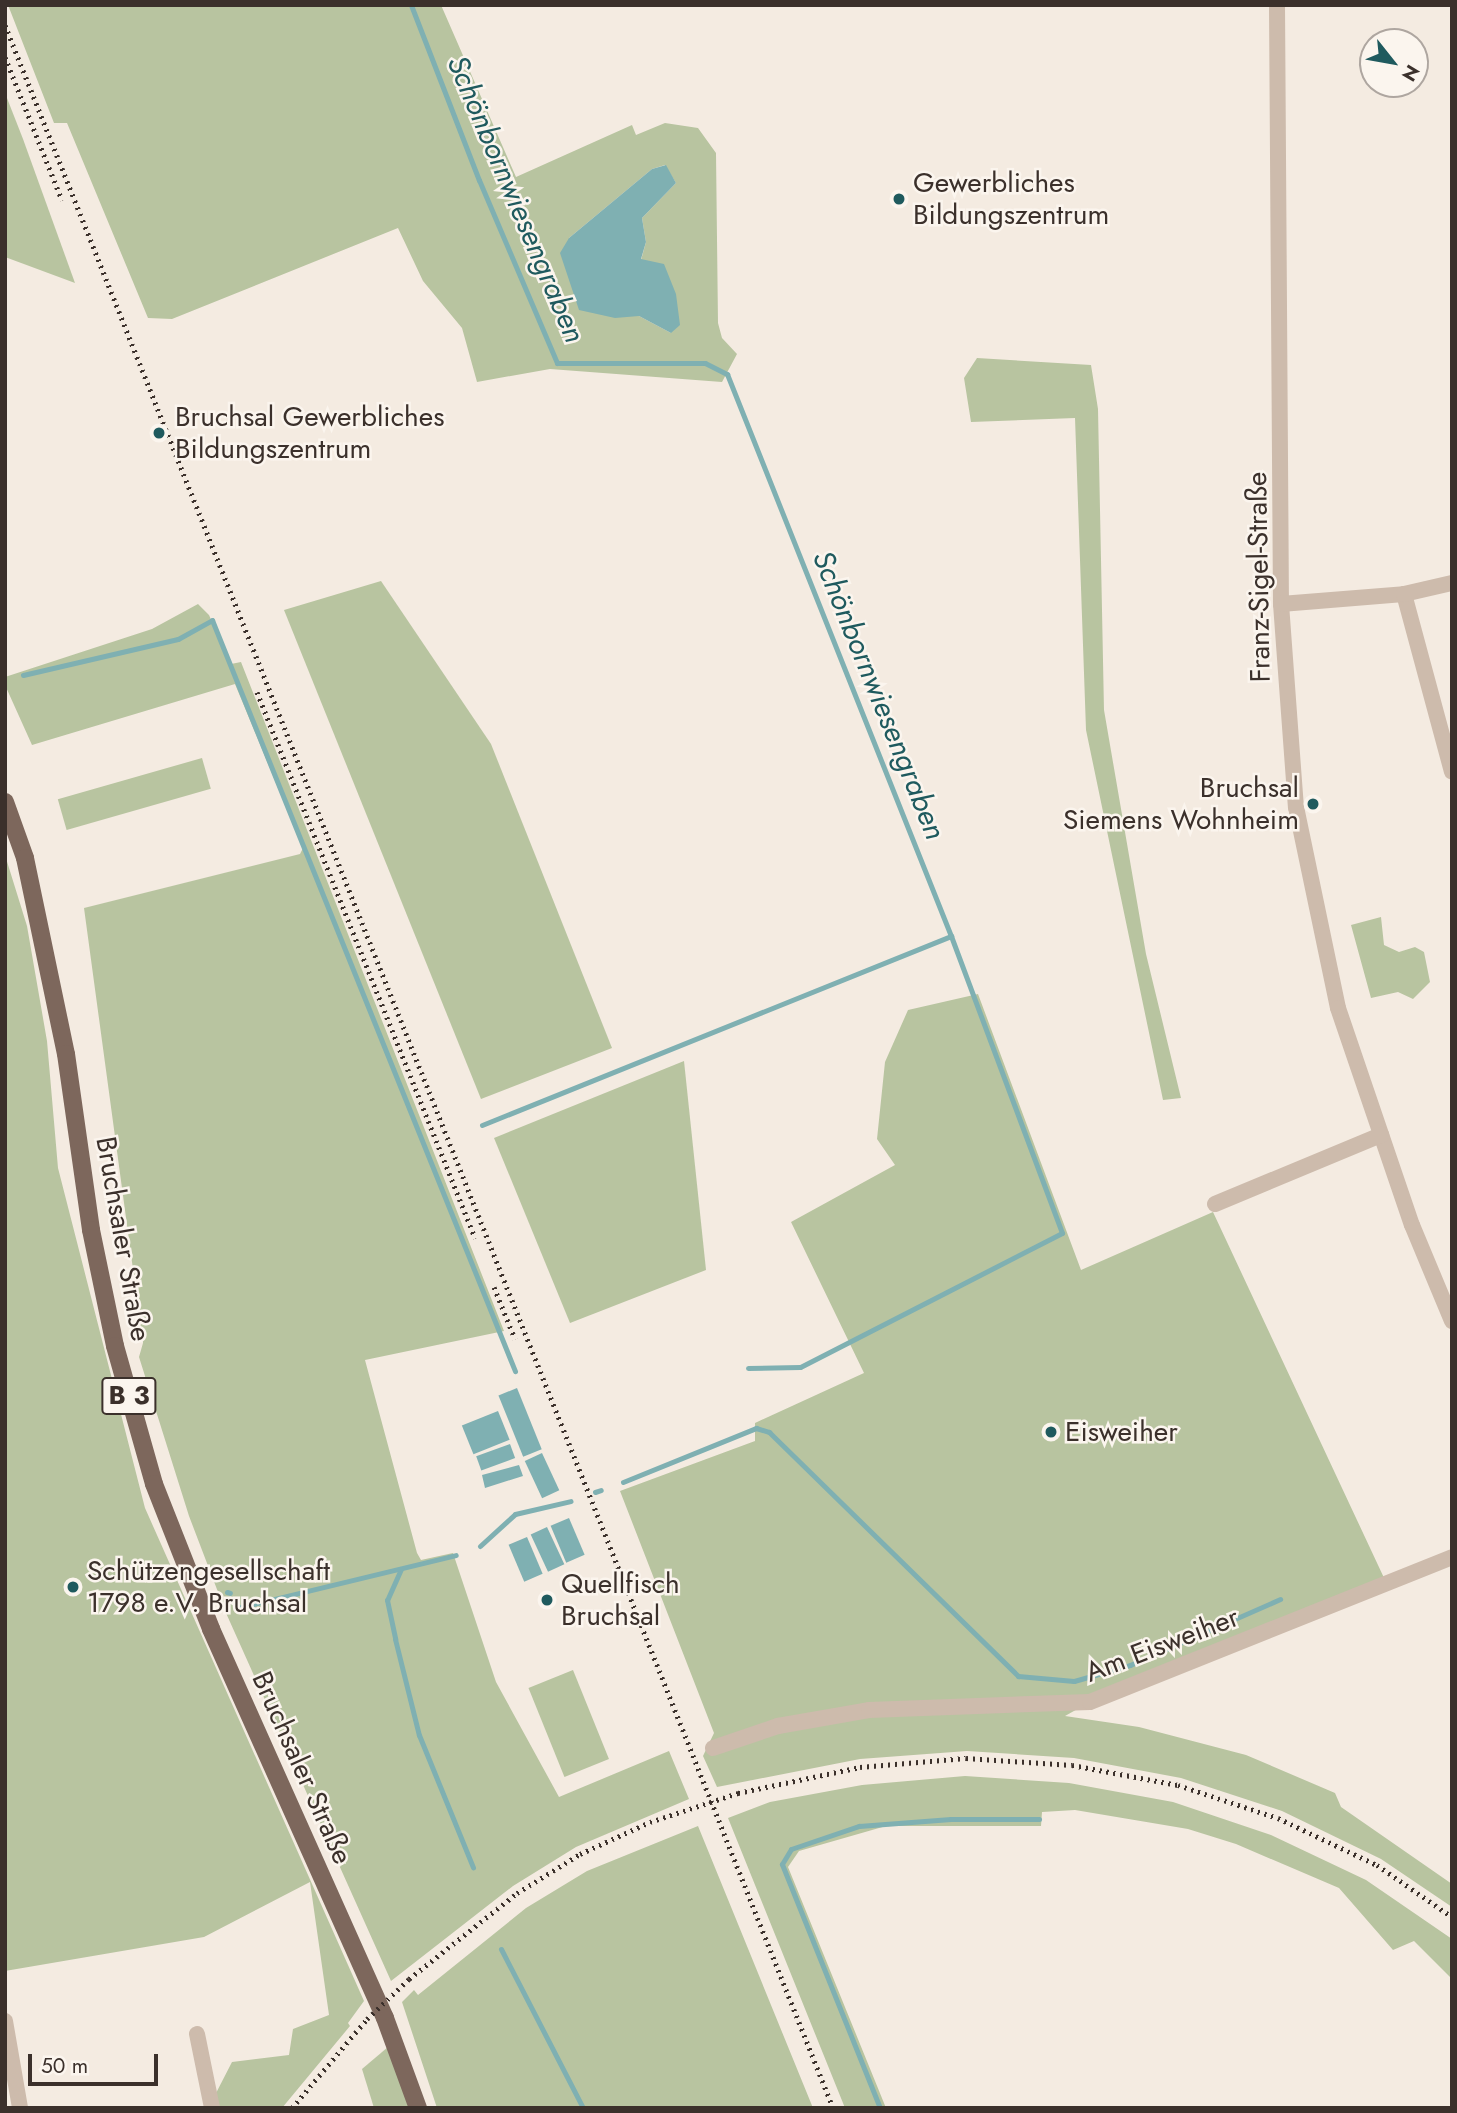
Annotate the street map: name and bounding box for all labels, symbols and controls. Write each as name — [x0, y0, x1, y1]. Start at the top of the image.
north arrow — [1359, 28, 1429, 98]
water label: Schönbornwiesengraben — [439, 50, 593, 348]
text: N — [1395, 60, 1426, 86]
place label: Gewerbliches Bildungszentrum — [913, 166, 1109, 232]
marker: Gewerbliches Bildungszentrum — [891, 191, 907, 207]
place label: Bruchsal Gewerbliches Bildungszentrum — [175, 400, 444, 466]
marker: Bruchsal Gewerbliches Bildungszentrum — [149, 423, 169, 443]
street label: Franz-Sigel-Straße — [1240, 471, 1278, 683]
water label: Schönbornwiesengraben — [805, 545, 953, 845]
place label: Bruchsal Siemens Wohnheim — [1063, 771, 1299, 837]
marker: Bruchsal Siemens Wohnheim — [1305, 796, 1321, 812]
street label: Bruchsaler Straße — [88, 1134, 158, 1344]
road number: B 3 — [101, 1373, 157, 1418]
place label: Eisweiher — [1065, 1415, 1178, 1449]
marker: Eisweiher — [1043, 1424, 1059, 1440]
place label: Schützengesellschaft 1798 e.V. Bruchsal — [87, 1554, 330, 1620]
place label: Quellfisch Bruchsal — [561, 1567, 680, 1633]
marker: Schützengesellschaft 1798 e.V. Bruchsal — [65, 1579, 81, 1595]
marker: Quellfisch Bruchsal — [539, 1592, 555, 1608]
street label: Am Eisweiher — [1081, 1600, 1243, 1690]
street label: Bruchsaler Straße — [245, 1667, 359, 1869]
scale bar — [32, 2039, 161, 2084]
text: 50 m — [41, 2051, 88, 2081]

